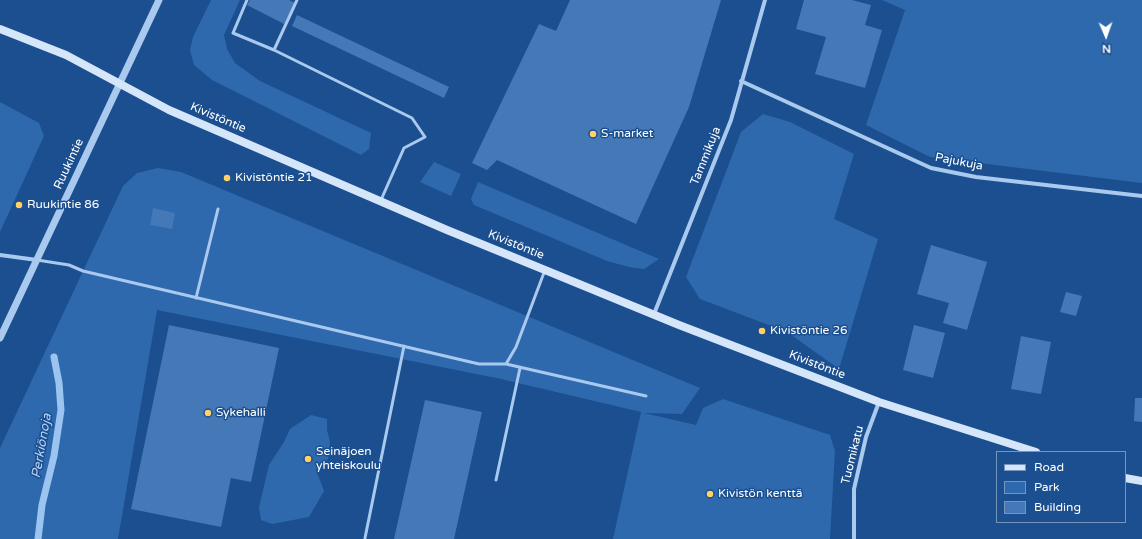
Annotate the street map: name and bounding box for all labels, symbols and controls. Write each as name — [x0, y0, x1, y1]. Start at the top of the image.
north arrow — [1086, 16, 1126, 56]
text: N — [1102, 42, 1111, 55]
street label: Kivistöntie — [188, 100, 248, 136]
street label: Tammikuja — [688, 125, 724, 187]
place label: S-market — [601, 127, 653, 141]
marker: S-market — [588, 129, 598, 139]
street label: Ruukintie — [51, 136, 87, 192]
street label: Pajukuja — [934, 150, 984, 174]
place label: Kivistöntie 21 — [235, 171, 313, 185]
marker: Kivistöntie 21 — [222, 173, 232, 183]
place label: Ruukintie 86 — [27, 198, 99, 212]
marker: Ruukintie 86 — [14, 200, 24, 210]
street label: Kivistöntie — [486, 227, 546, 263]
place label: Kivistöntie 26 — [770, 324, 848, 338]
marker: Kivistöntie 26 — [757, 326, 767, 336]
street label: Kivistöntie — [787, 348, 847, 382]
place label: Sykehalli — [216, 406, 266, 420]
marker: Sykehalli — [203, 408, 213, 418]
water label: Perkiönoja — [29, 412, 55, 480]
street label: Tuomikatu — [839, 424, 867, 486]
place label: Seinäjoen yhteiskoulu — [316, 445, 381, 473]
legend — [996, 451, 1126, 523]
marker: Seinäjoen yhteiskoulu — [303, 454, 313, 464]
text: Road — [1034, 460, 1064, 474]
text: Park — [1034, 480, 1060, 494]
place label: Kivistön kenttä — [718, 487, 803, 501]
marker: Kivistön kenttä — [705, 489, 715, 499]
text: Building — [1034, 500, 1081, 514]

